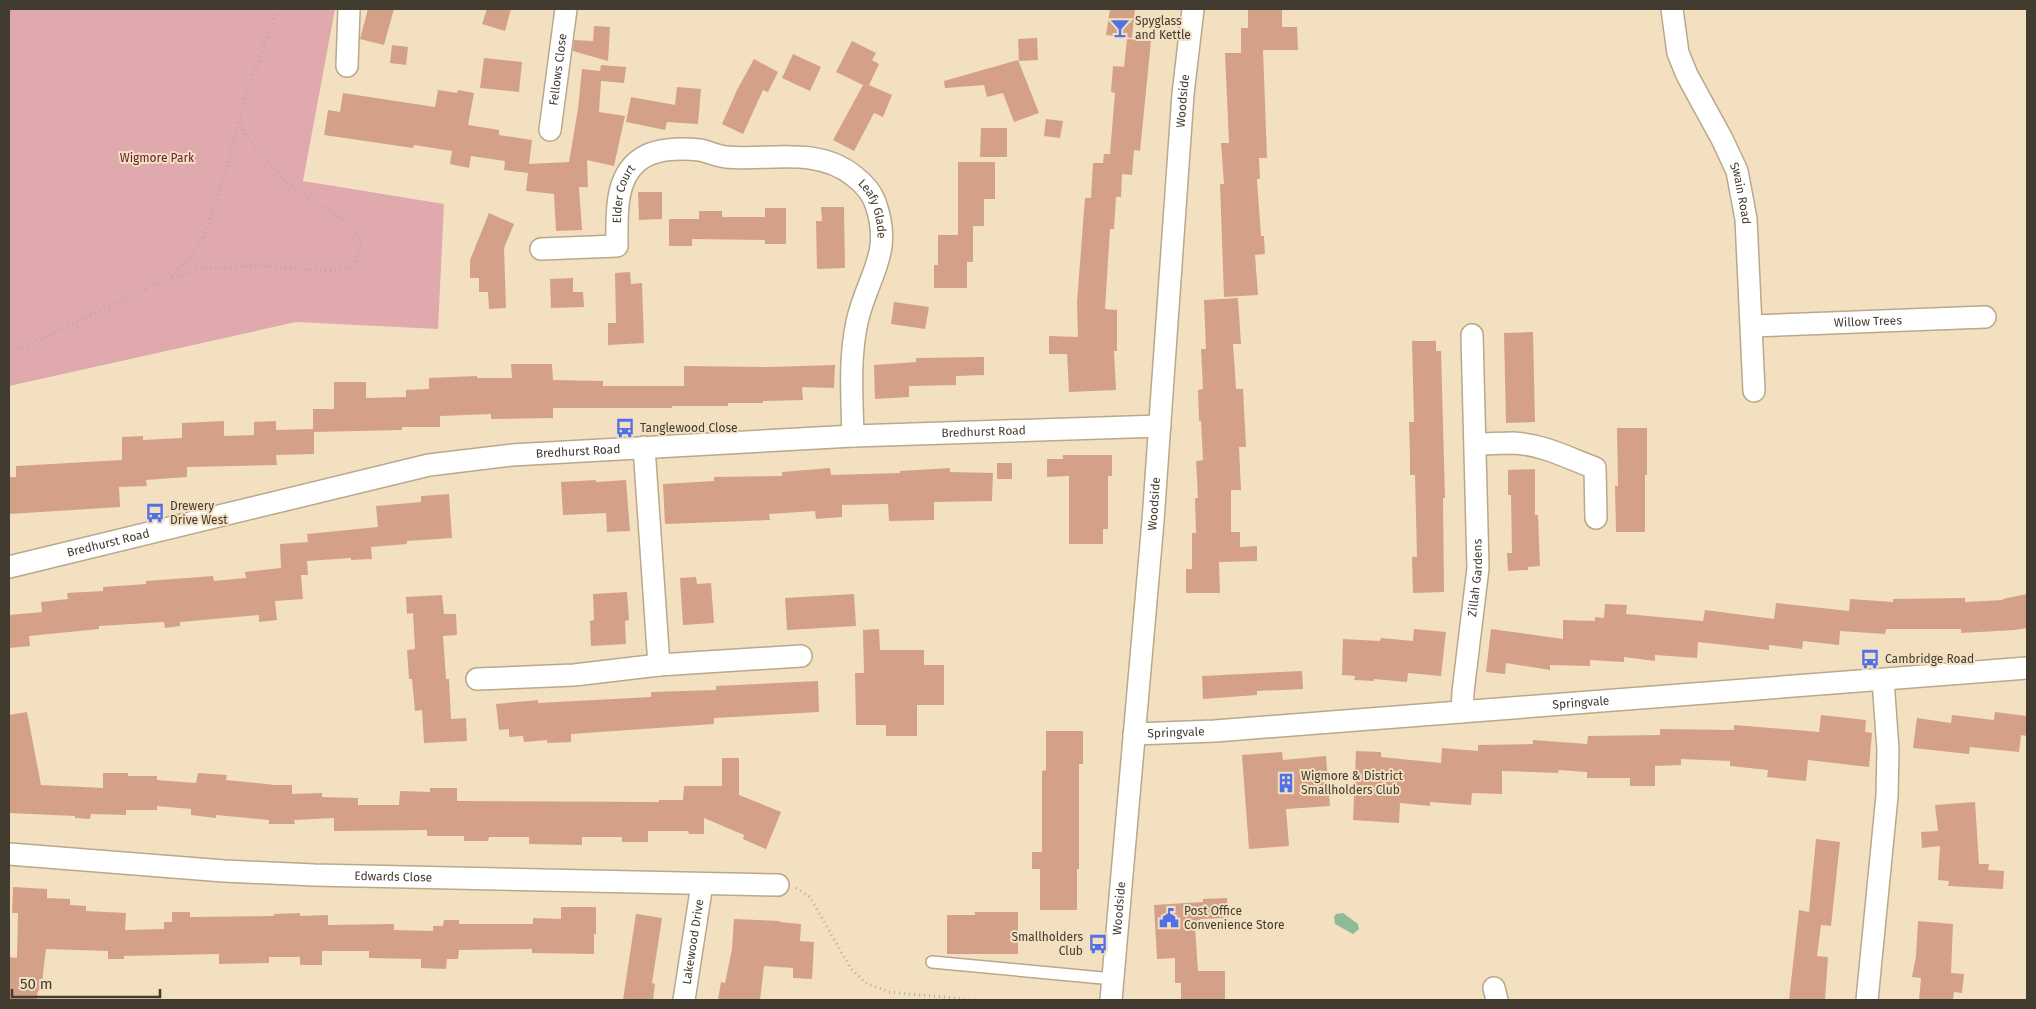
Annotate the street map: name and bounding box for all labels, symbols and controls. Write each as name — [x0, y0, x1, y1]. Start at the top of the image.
place label: Spyglass and Kettle — [1135, 14, 1191, 42]
bar icon: Spyglass and Kettle — [1109, 17, 1131, 39]
street label: Fellows Close — [546, 33, 570, 106]
street label: Woodside — [1174, 73, 1192, 128]
park label: Wigmore Park — [120, 151, 195, 165]
street label: Swain Road — [1727, 160, 1753, 224]
street label: Elder Court — [610, 161, 638, 224]
street label: Leafy Glade — [855, 176, 889, 239]
street label: Willow Trees — [1834, 313, 1903, 330]
bus stop icon: Tanglewood Close — [614, 417, 636, 439]
place label: Tanglewood Close — [640, 421, 738, 435]
street label: Bredhurst Road — [941, 423, 1026, 440]
street label: Bredhurst Road — [535, 442, 621, 461]
street label: Woodside — [1145, 477, 1163, 531]
place label: Drewery Drive West — [170, 499, 228, 527]
bus stop icon: Drewery Drive West — [144, 502, 166, 524]
street label: Bredhurst Road — [65, 526, 151, 560]
street label: Zillah Gardens — [1465, 538, 1485, 618]
bus stop icon: Cambridge Road — [1859, 648, 1881, 670]
place label: Cambridge Road — [1885, 652, 1974, 666]
street label: Springvale — [1552, 693, 1610, 712]
street label: Springvale — [1147, 724, 1205, 740]
place label: Wigmore & District Smallholders Club — [1301, 769, 1404, 797]
building icon: Wigmore & District Smallholders Club — [1275, 772, 1297, 794]
street label: Edwards Close — [354, 869, 432, 885]
street label: Woodside — [1110, 881, 1128, 936]
street label: Lakewood Drive — [680, 898, 707, 985]
place label: Post Office Convenience Store — [1184, 904, 1285, 932]
public building icon: Post Office Convenience Store — [1158, 907, 1180, 929]
place label: Smallholders Club — [1011, 930, 1083, 958]
bus stop icon: Smallholders Club — [1087, 933, 1109, 955]
scale bar — [12, 966, 160, 998]
text: 50 m — [20, 975, 53, 993]

